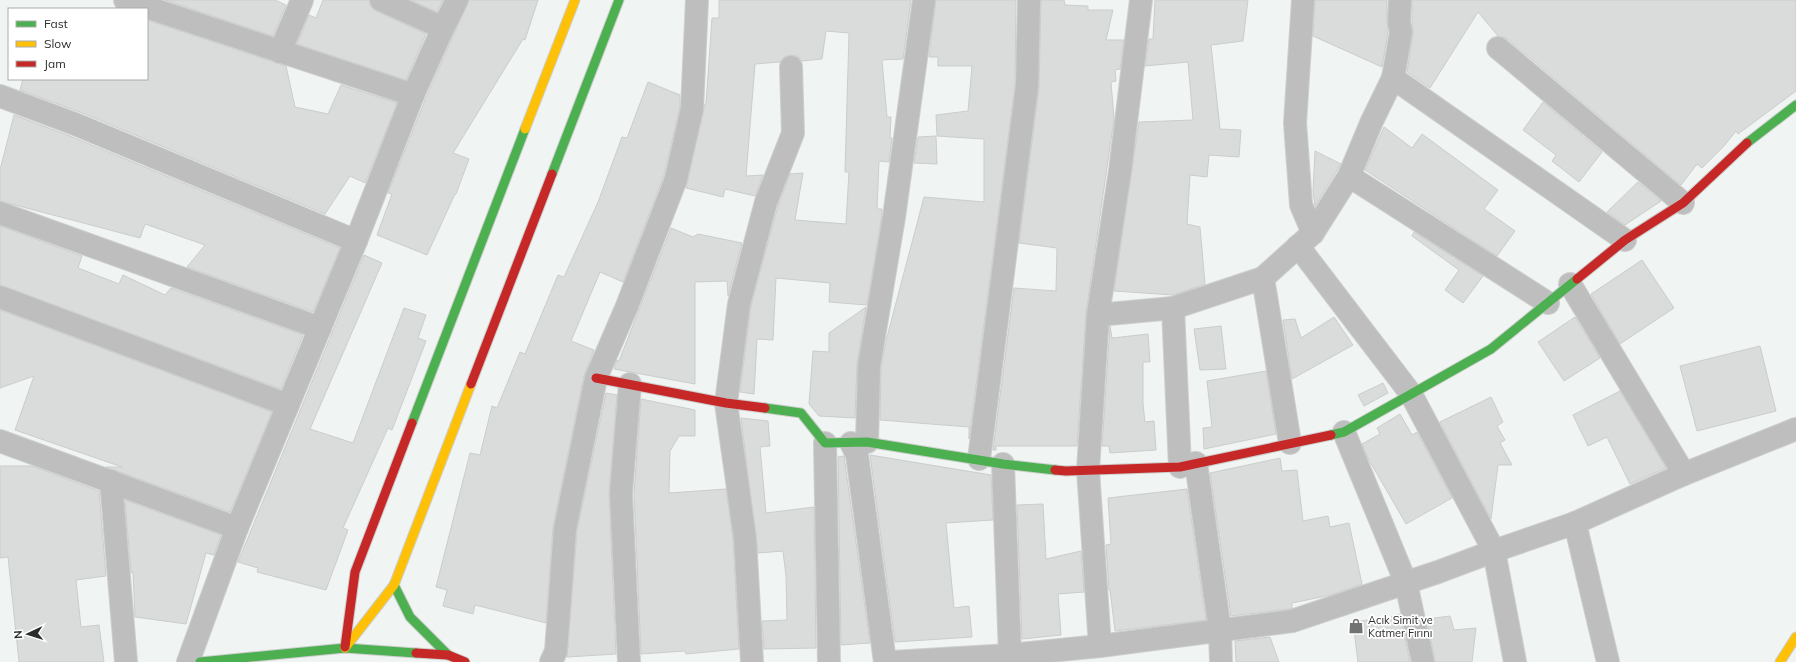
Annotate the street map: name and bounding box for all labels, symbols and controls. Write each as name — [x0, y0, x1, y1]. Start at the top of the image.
legend — [8, 8, 148, 80]
text: Fast — [44, 16, 68, 31]
text: Slow — [44, 36, 72, 51]
text: Jam — [44, 56, 66, 71]
place label: Acık Simit ve Katmer Fırını — [1368, 613, 1433, 640]
north arrow — [8, 614, 48, 654]
shop icon: Acık Simit ve Katmer Fırını — [1347, 617, 1365, 635]
text: N — [11, 630, 25, 639]

